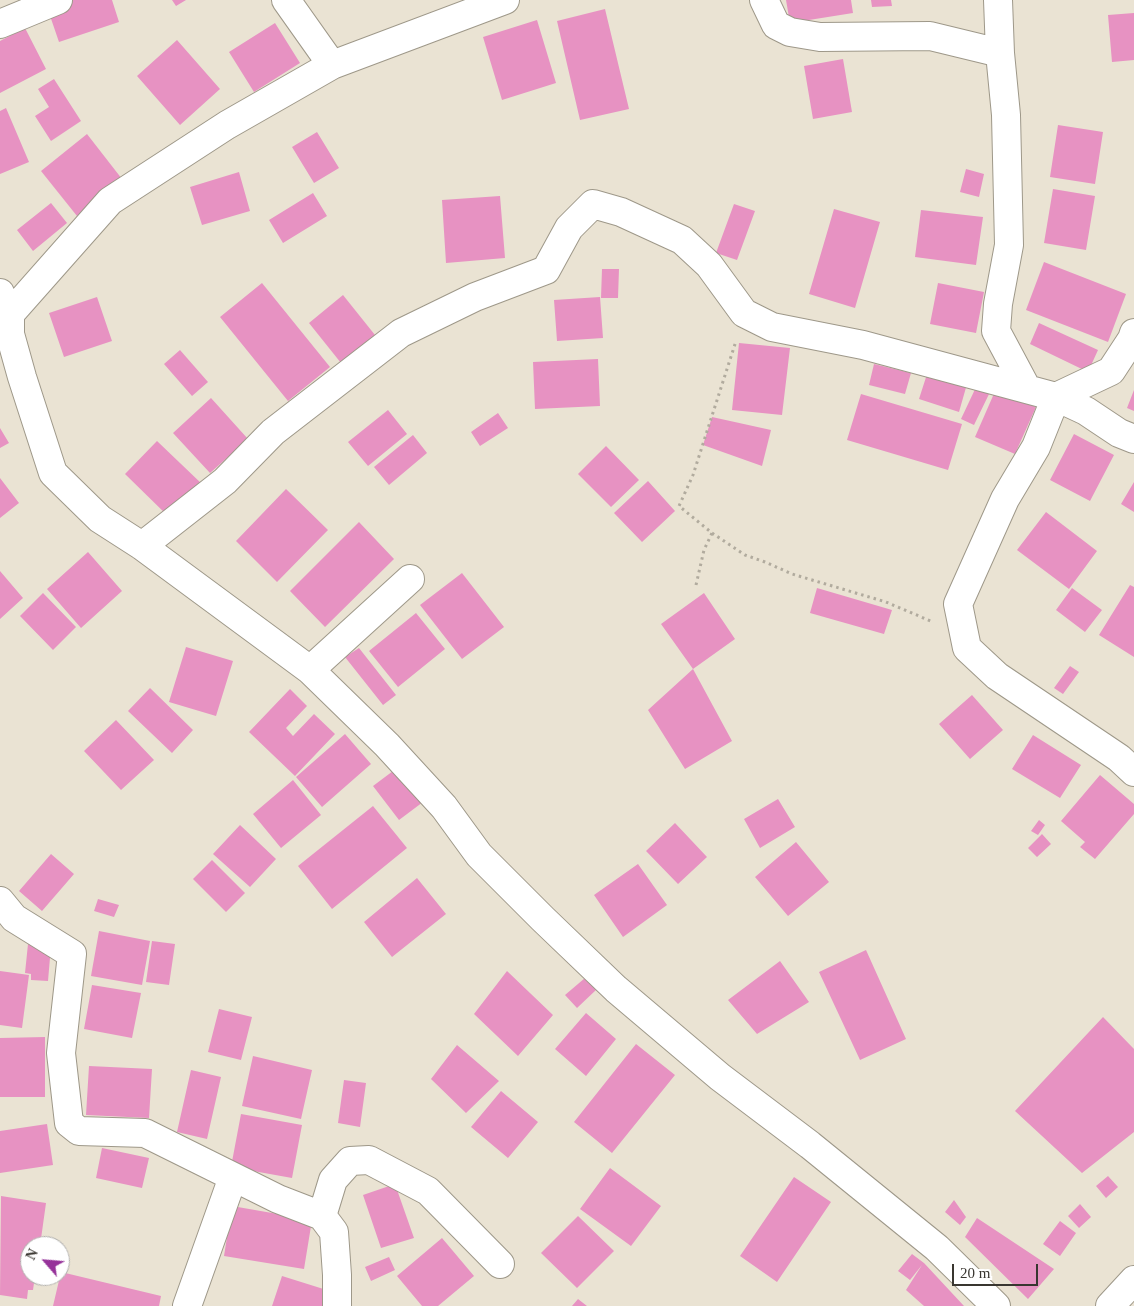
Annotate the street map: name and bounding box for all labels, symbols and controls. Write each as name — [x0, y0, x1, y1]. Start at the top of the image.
north arrow — [20, 1236, 70, 1286]
text: N — [23, 1247, 41, 1262]
scale bar — [954, 1254, 1040, 1286]
text: 20 m — [960, 1265, 990, 1281]

